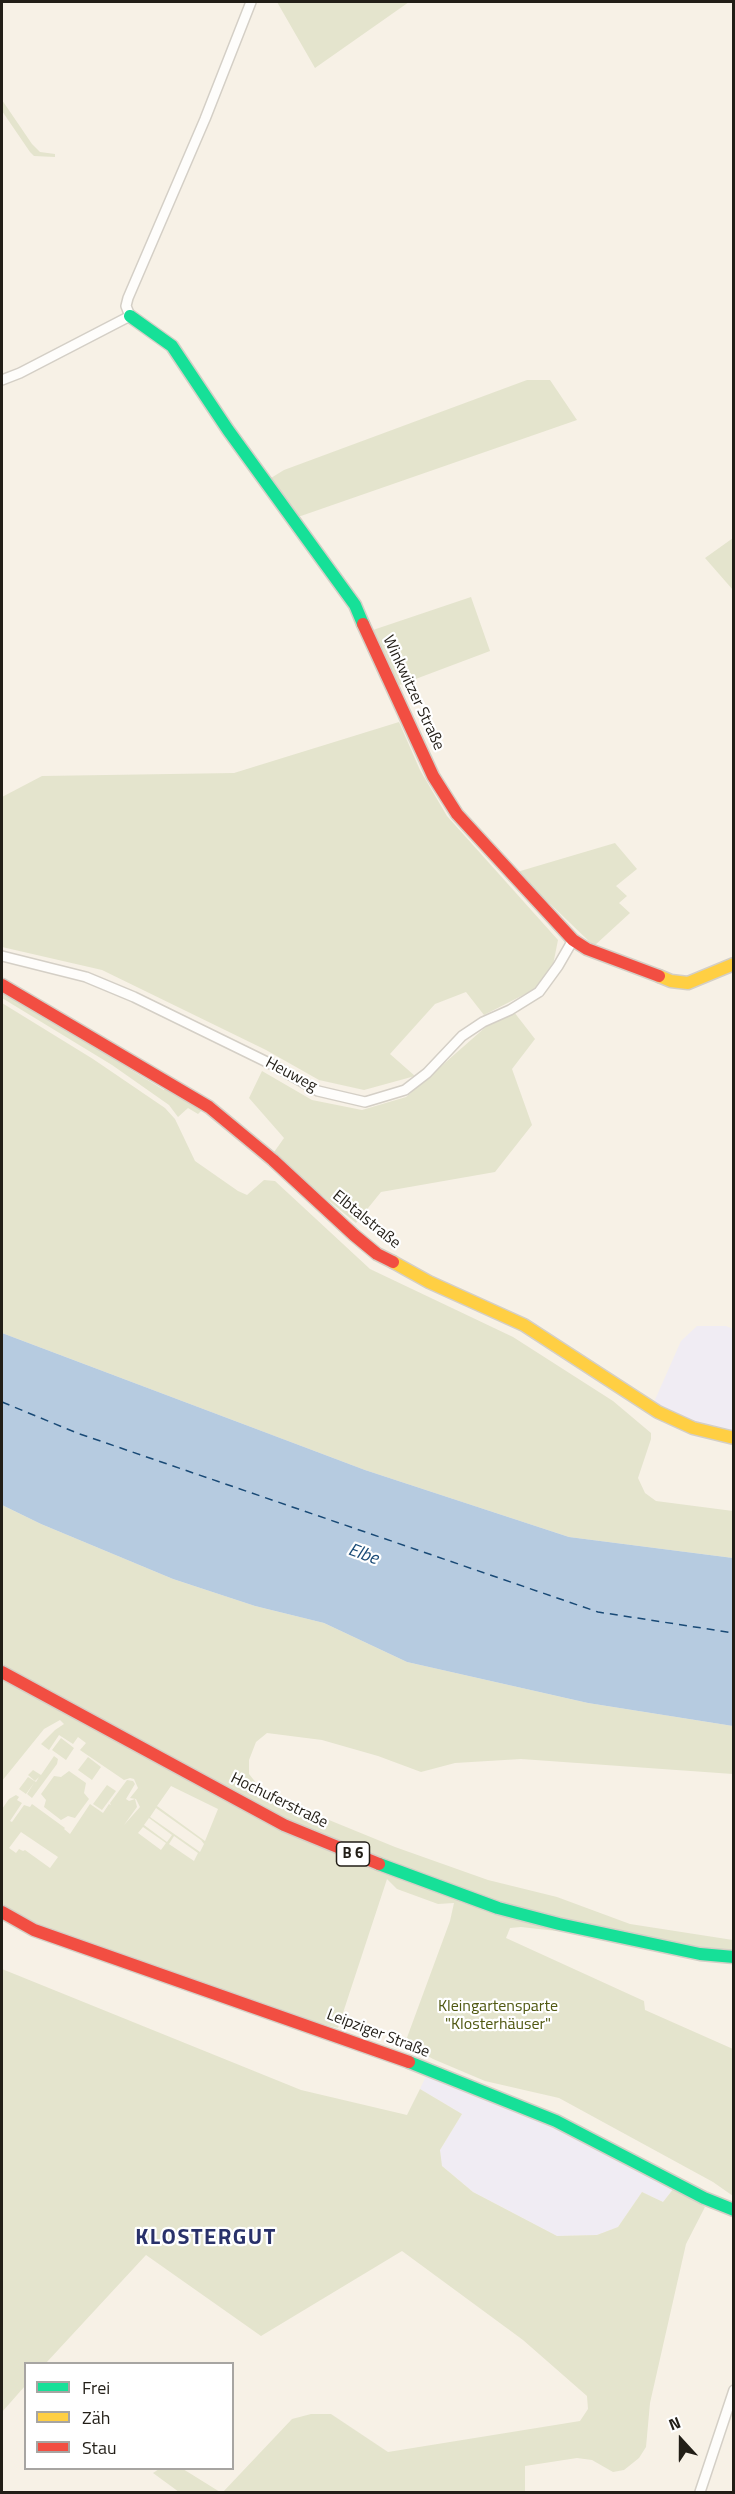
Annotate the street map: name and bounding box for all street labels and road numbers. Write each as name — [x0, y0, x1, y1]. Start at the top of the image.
street label: Winkwitzer Straße — [378, 632, 448, 754]
street label: Heuweg — [262, 1053, 320, 1097]
street label: Elbtalstraße — [328, 1187, 404, 1253]
street label: Hochuferstraße — [227, 1769, 331, 1833]
road number: B 6 — [336, 1842, 370, 1866]
street label: Leipziger Straße — [324, 2006, 432, 2062]

